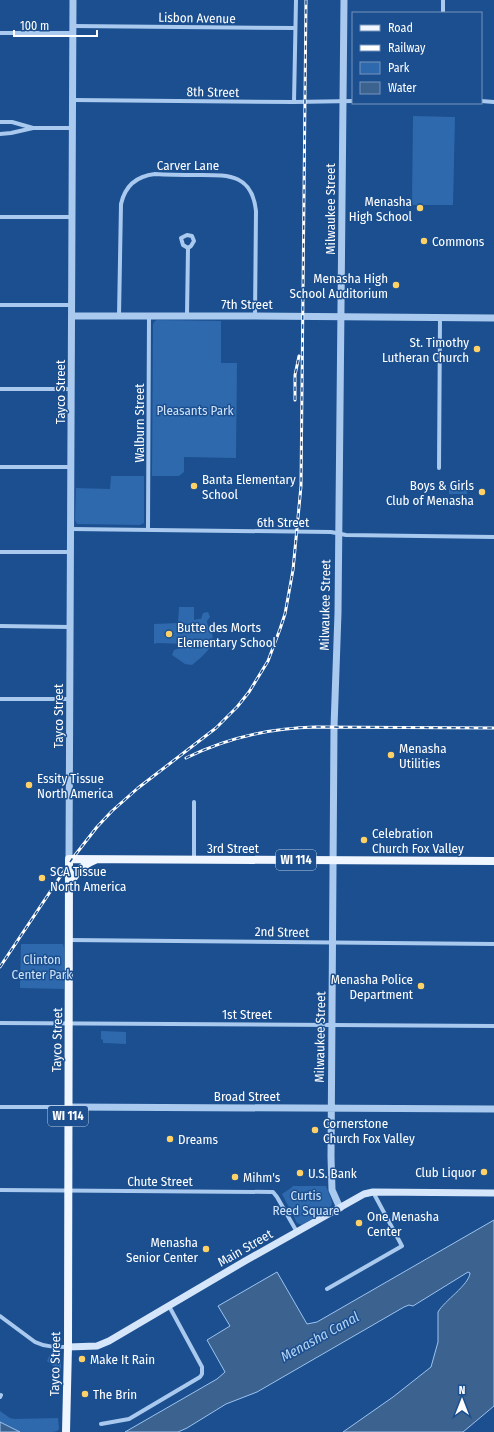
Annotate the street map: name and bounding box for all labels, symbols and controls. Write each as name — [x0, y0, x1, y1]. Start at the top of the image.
street label: Lisbon Avenue — [158, 10, 236, 26]
scale bar — [14, 12, 97, 38]
legend — [352, 12, 482, 104]
text: 100 m — [20, 19, 49, 33]
text: Road — [388, 21, 413, 35]
text: Railway — [388, 41, 426, 55]
text: Park — [388, 61, 410, 75]
text: Water — [388, 81, 417, 95]
street label: 8th Street — [187, 84, 240, 100]
street label: Carver Lane — [157, 158, 219, 173]
street label: Milwaukee Street — [323, 163, 338, 255]
place label: Menasha High School — [349, 194, 413, 224]
marker: Menasha High School — [415, 203, 425, 213]
place label: Commons — [432, 234, 485, 249]
marker: Commons — [419, 236, 429, 246]
place label: Menasha High School Auditorium — [290, 271, 388, 301]
marker: Menasha High School Auditorium — [391, 280, 401, 290]
street label: 7th Street — [221, 297, 273, 312]
place label: St. Timothy Lutheran Church — [382, 335, 469, 365]
marker: St. Timothy Lutheran Church — [472, 344, 482, 354]
street label: Tayco Street — [53, 359, 68, 424]
street label: Walburn Street — [132, 383, 147, 463]
park label: Pleasants Park — [156, 403, 235, 418]
place label: Banta Elementary School — [202, 472, 296, 502]
place label: Boys & Girls Club of Menasha — [386, 478, 474, 508]
marker: Banta Elementary School — [189, 481, 199, 491]
marker: Boys & Girls Club of Menasha — [477, 487, 487, 497]
street label: 6th Street — [257, 515, 310, 530]
street label: Milwaukee Street — [317, 558, 333, 651]
place label: Butte des Morts Elementary School — [177, 620, 277, 650]
marker: Butte des Morts Elementary School — [164, 629, 174, 639]
street label: Tayco Street — [51, 683, 66, 748]
place label: Menasha Utilities — [399, 741, 447, 771]
marker: Menasha Utilities — [386, 750, 396, 760]
place label: Essity Tissue North America — [37, 771, 113, 801]
marker: Essity Tissue North America — [24, 780, 34, 790]
place label: Celebration Church Fox Valley — [372, 826, 464, 856]
marker: Celebration Church Fox Valley — [359, 835, 369, 845]
street label: 3rd Street — [207, 841, 260, 856]
road number: WI 114 — [276, 850, 316, 870]
place label: SCA Tissue North America — [50, 864, 126, 894]
marker: SCA Tissue North America — [37, 873, 47, 883]
street label: 2nd Street — [255, 924, 310, 940]
park label: Clinton Center Park — [12, 952, 73, 982]
place label: Menasha Police Department — [331, 972, 414, 1002]
marker: Menasha Police Department — [416, 981, 426, 991]
street label: Milwaukee Street — [312, 990, 328, 1083]
street label: Tayco Street — [49, 1007, 65, 1072]
street label: 1st Street — [222, 1007, 273, 1022]
street label: Broad Street — [214, 1089, 281, 1104]
road number: WI 114 — [48, 1106, 88, 1126]
place label: Cornerstone Church Fox Valley — [323, 1116, 415, 1146]
marker: Cornerstone Church Fox Valley — [310, 1125, 320, 1135]
place label: Dreams — [178, 1132, 218, 1147]
marker: Dreams — [165, 1134, 175, 1144]
place label: Club Liquor — [415, 1165, 476, 1180]
place label: U.S. Bank — [308, 1166, 358, 1181]
marker: Club Liquor — [479, 1167, 489, 1177]
marker: U.S. Bank — [295, 1168, 305, 1178]
place label: Mihm's — [243, 1170, 281, 1185]
marker: Mihm's — [230, 1172, 240, 1182]
street label: Chute Street — [127, 1174, 194, 1189]
park label: Curtis Reed Square — [273, 1188, 339, 1218]
place label: One Menasha Center — [367, 1209, 439, 1239]
marker: One Menasha Center — [354, 1218, 364, 1228]
street label: Main Street — [215, 1226, 276, 1270]
place label: Menasha Senior Center — [126, 1235, 198, 1265]
marker: Menasha Senior Center — [201, 1244, 211, 1254]
water label: Menasha Canal — [278, 1308, 363, 1366]
street label: Tayco Street — [47, 1331, 63, 1396]
place label: Make It Rain — [90, 1352, 155, 1367]
marker: Make It Rain — [77, 1354, 87, 1364]
north arrow — [442, 1380, 482, 1420]
text: N — [459, 1384, 465, 1397]
place label: The Brin — [93, 1387, 137, 1402]
marker: The Brin — [80, 1389, 90, 1399]

